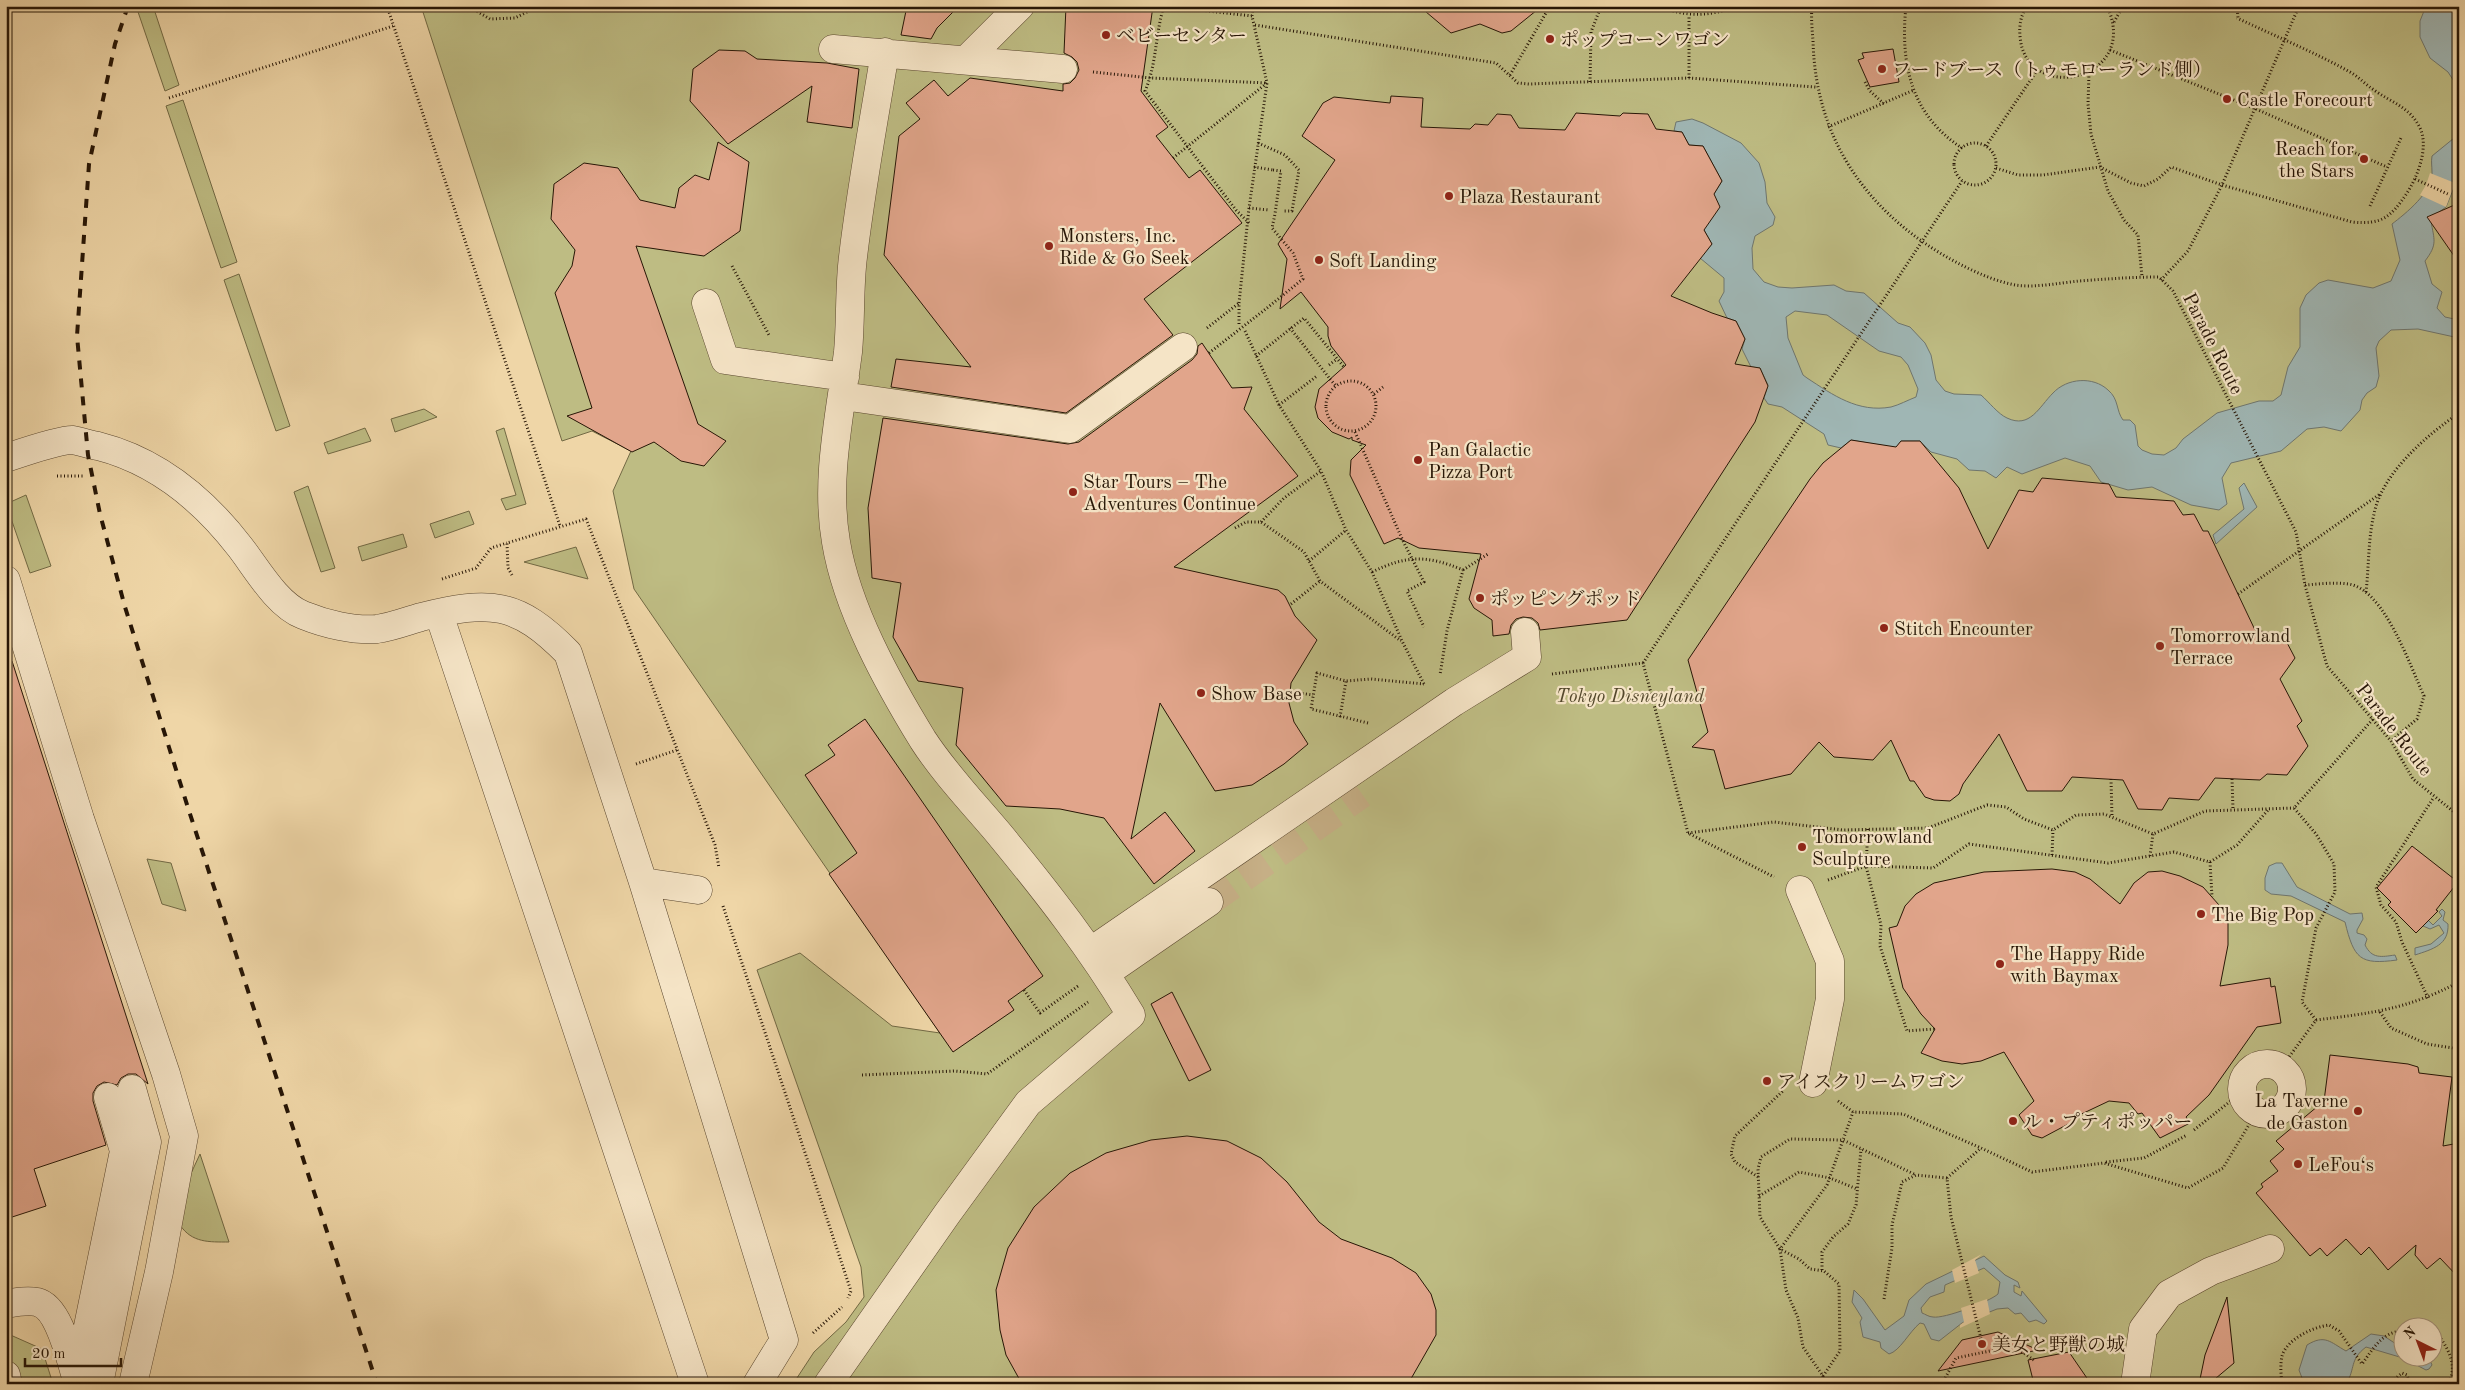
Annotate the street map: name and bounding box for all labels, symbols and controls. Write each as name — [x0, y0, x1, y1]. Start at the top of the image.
place label: ベビーセンター — [1116, 27, 1247, 47]
marker: ベビーセンター — [1100, 29, 1112, 41]
place label: ポップコーンワゴン — [1560, 30, 1730, 51]
marker: ポップコーンワゴン — [1544, 33, 1556, 45]
place label: フードブース（トゥモローランド側） — [1892, 59, 2212, 81]
marker: フードブース（トゥモローランド側） — [1876, 63, 1888, 75]
place label: Castle Forecourt — [2237, 92, 2373, 111]
marker: Castle Forecourt — [2221, 93, 2233, 105]
place label: Reach for the Stars — [2275, 141, 2354, 182]
marker: Reach for the Stars — [2358, 153, 2370, 165]
place label: Plaza Restaurant — [1459, 189, 1600, 208]
marker: Plaza Restaurant — [1443, 190, 1455, 202]
place label: Monsters, Inc. Ride & Go Seek — [1059, 228, 1190, 269]
marker: Monsters, Inc. Ride & Go Seek — [1043, 240, 1055, 252]
place label: Soft Landing — [1329, 253, 1437, 272]
marker: Soft Landing — [1313, 254, 1325, 266]
street label: Parade Route — [2178, 290, 2245, 398]
place label: Pan Galactic Pizza Port — [1428, 442, 1531, 483]
marker: Pan Galactic Pizza Port — [1412, 454, 1424, 466]
place label: Star Tours – The Adventures Continue — [1083, 474, 1256, 515]
marker: Star Tours – The Adventures Continue — [1067, 486, 1079, 498]
place label: ポッピングポッド — [1490, 589, 1642, 610]
marker: ポッピングポッド — [1474, 592, 1486, 604]
place label: Stitch Encounter — [1894, 621, 2033, 640]
marker: Stitch Encounter — [1878, 622, 1890, 634]
place label: Tomorrowland Terrace — [2170, 628, 2290, 669]
marker: Tomorrowland Terrace — [2154, 640, 2166, 652]
street label: Parade Route — [2351, 681, 2435, 780]
place label: Show Base — [1211, 686, 1302, 705]
marker: Show Base — [1195, 687, 1207, 699]
park label: Tokyo Disneyland — [1556, 688, 1705, 707]
place label: Tomorrowland Sculpture — [1812, 829, 1932, 870]
marker: Tomorrowland Sculpture — [1796, 841, 1808, 853]
place label: The Big Pop — [2211, 907, 2314, 926]
marker: The Big Pop — [2195, 908, 2207, 920]
place label: The Happy Ride with Baymax — [2010, 946, 2145, 987]
marker: The Happy Ride with Baymax — [1994, 958, 2006, 970]
place label: アイスクリームワゴン — [1777, 1073, 1965, 1093]
marker: アイスクリームワゴン — [1761, 1075, 1773, 1087]
place label: La Taverne de Gaston — [2255, 1093, 2348, 1134]
marker: La Taverne de Gaston — [2352, 1105, 2364, 1117]
place label: ル・プティポッパー — [2023, 1112, 2192, 1133]
marker: ル・プティポッパー — [2007, 1115, 2019, 1127]
place label: LeFou‘s — [2308, 1157, 2374, 1176]
marker: LeFou‘s — [2292, 1158, 2304, 1170]
north arrow — [2392, 1318, 2442, 1368]
text: N — [2401, 1324, 2419, 1342]
scale bar — [25, 1335, 121, 1367]
place label: 美女と野獣の城 — [1992, 1335, 2125, 1356]
marker: 美女と野獣の城 — [1976, 1338, 1988, 1350]
text: 20 m — [32, 1347, 66, 1362]

